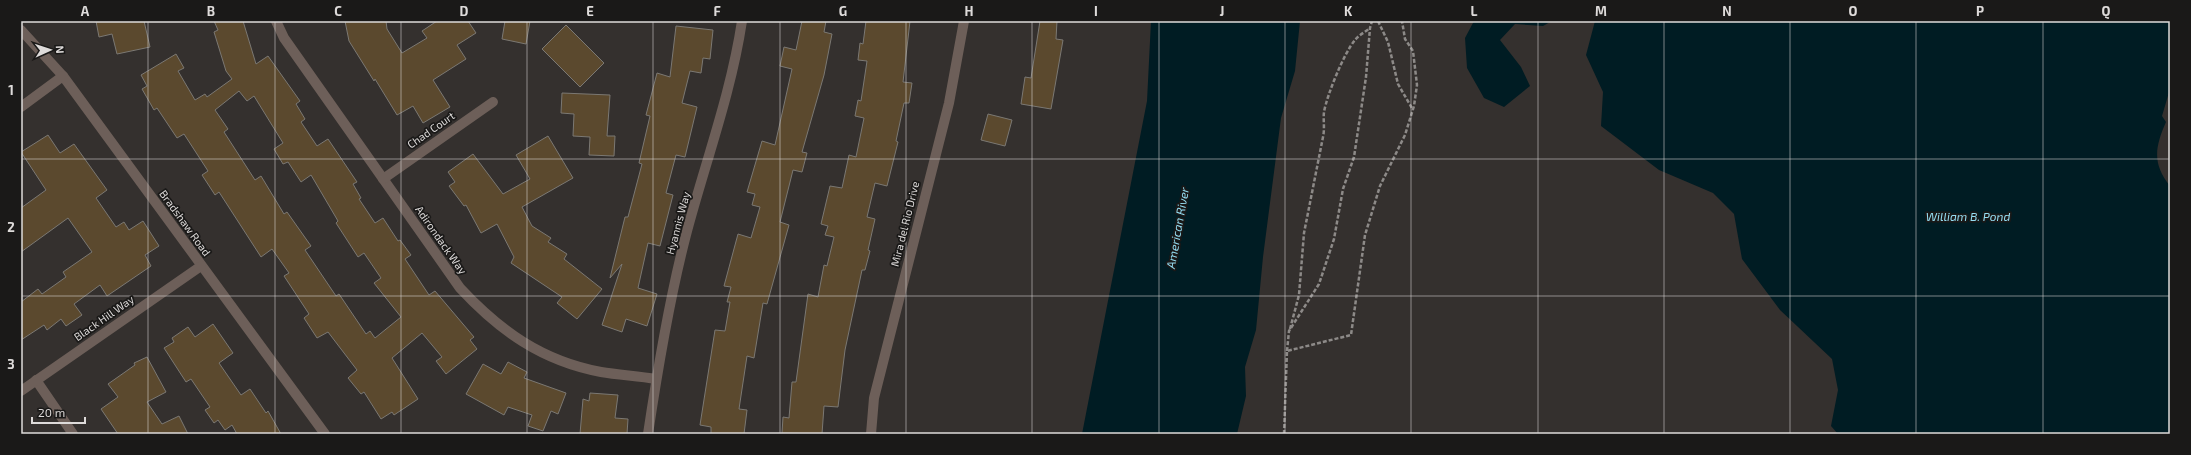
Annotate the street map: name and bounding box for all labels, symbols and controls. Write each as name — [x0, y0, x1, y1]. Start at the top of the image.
text: A — [81, 3, 90, 19]
text: B — [207, 3, 215, 19]
text: C — [334, 3, 342, 19]
text: D — [460, 3, 469, 19]
text: E — [586, 3, 594, 19]
text: F — [713, 3, 721, 19]
text: G — [839, 3, 847, 19]
text: H — [965, 3, 974, 19]
text: I — [1094, 3, 1098, 19]
text: J — [1220, 3, 1224, 19]
text: K — [1344, 3, 1353, 19]
text: L — [1471, 3, 1478, 19]
text: M — [1595, 3, 1607, 19]
text: N — [1722, 3, 1732, 19]
text: O — [1849, 3, 1858, 19]
text: P — [1976, 3, 1984, 19]
text: Q — [2102, 3, 2111, 20]
north arrow — [30, 30, 70, 70]
text: N — [54, 45, 67, 54]
text: 1 — [8, 82, 14, 98]
street label: Chad Court — [405, 109, 457, 151]
street label: Mira del Rio Drive — [888, 180, 921, 268]
water label: American River — [1163, 186, 1191, 271]
street label: Bradshaw Road — [157, 187, 214, 258]
street label: Hyannis Way — [663, 190, 692, 256]
street label: Adirondack Way — [413, 203, 470, 277]
water label: William B. Pond — [1926, 209, 2010, 223]
text: 2 — [7, 219, 15, 235]
street label: Black Hill Way — [71, 292, 136, 343]
text: 3 — [7, 356, 15, 372]
scale bar — [32, 399, 85, 425]
text: 20 m — [38, 405, 65, 419]

